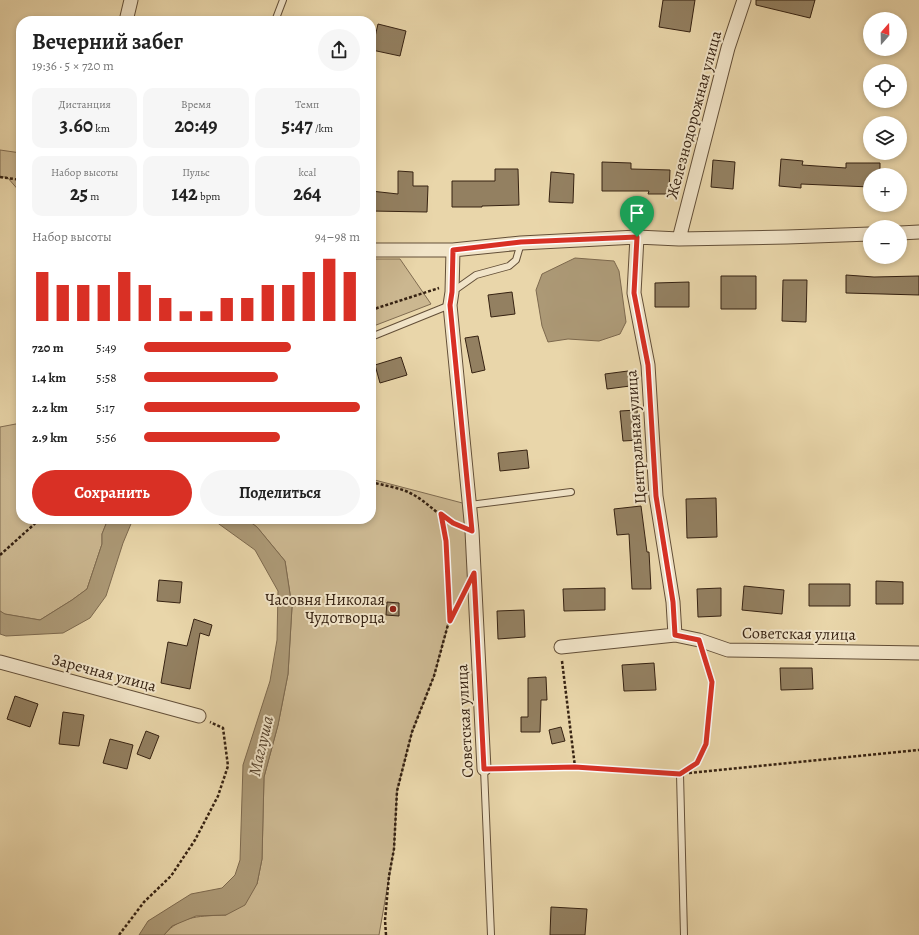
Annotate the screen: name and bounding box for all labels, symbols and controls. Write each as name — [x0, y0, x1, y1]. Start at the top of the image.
north arrow — [863, 12, 907, 56]
map controls — [863, 12, 907, 264]
text: Вечерний забег — [32, 27, 183, 57]
street label: Железнодорожная улица — [661, 28, 727, 202]
button: share — [318, 29, 360, 71]
text: 19:36 · 5 × 720 m — [32, 57, 114, 74]
button: locate — [863, 64, 907, 108]
text: Дистанция — [58, 97, 111, 112]
text: Время — [181, 97, 211, 112]
text: Темп — [295, 97, 319, 112]
text: 3.60 — [60, 112, 93, 139]
text: 20:49 — [174, 112, 218, 139]
text: 5:47 — [281, 112, 313, 139]
button: layers — [863, 116, 907, 160]
text: km — [93, 121, 110, 136]
text: /km — [313, 121, 333, 136]
text: Набор высоты — [51, 165, 118, 180]
text: Пульс — [182, 165, 210, 180]
text: kcal — [299, 165, 316, 180]
button: + — [863, 168, 907, 212]
text: 25 — [70, 180, 88, 207]
text: 142 — [172, 180, 198, 207]
text: 264 — [293, 180, 322, 207]
text: m — [88, 189, 99, 204]
text: bpm — [198, 189, 220, 204]
pin — [620, 196, 654, 237]
icon: arrive — [626, 202, 648, 224]
button: − — [863, 220, 907, 264]
text: Набор высоты — [32, 228, 112, 245]
text: 94–98 m — [315, 228, 360, 245]
text: 720 m — [32, 339, 64, 356]
text: 5:49 — [96, 339, 117, 356]
text: 1.4 km — [32, 369, 66, 386]
text: 5:58 — [96, 369, 117, 386]
street label: Центральная улица — [620, 369, 652, 505]
text: 2.2 km — [32, 399, 68, 416]
text: 5:17 — [96, 399, 115, 416]
text: 2.9 km — [32, 429, 68, 446]
text: 5:56 — [96, 429, 116, 446]
button: Сохранить — [32, 470, 192, 516]
button: Поделиться — [200, 470, 360, 516]
place label: Часовня Николая Чудотворца — [265, 589, 386, 629]
marker: Часовня Николая Чудотворца — [388, 604, 398, 614]
street label: Советская улица — [742, 622, 857, 646]
street label: Заречная улица — [49, 648, 159, 698]
street label: Советская улица — [451, 663, 479, 778]
water label: Маглуша — [243, 713, 279, 778]

